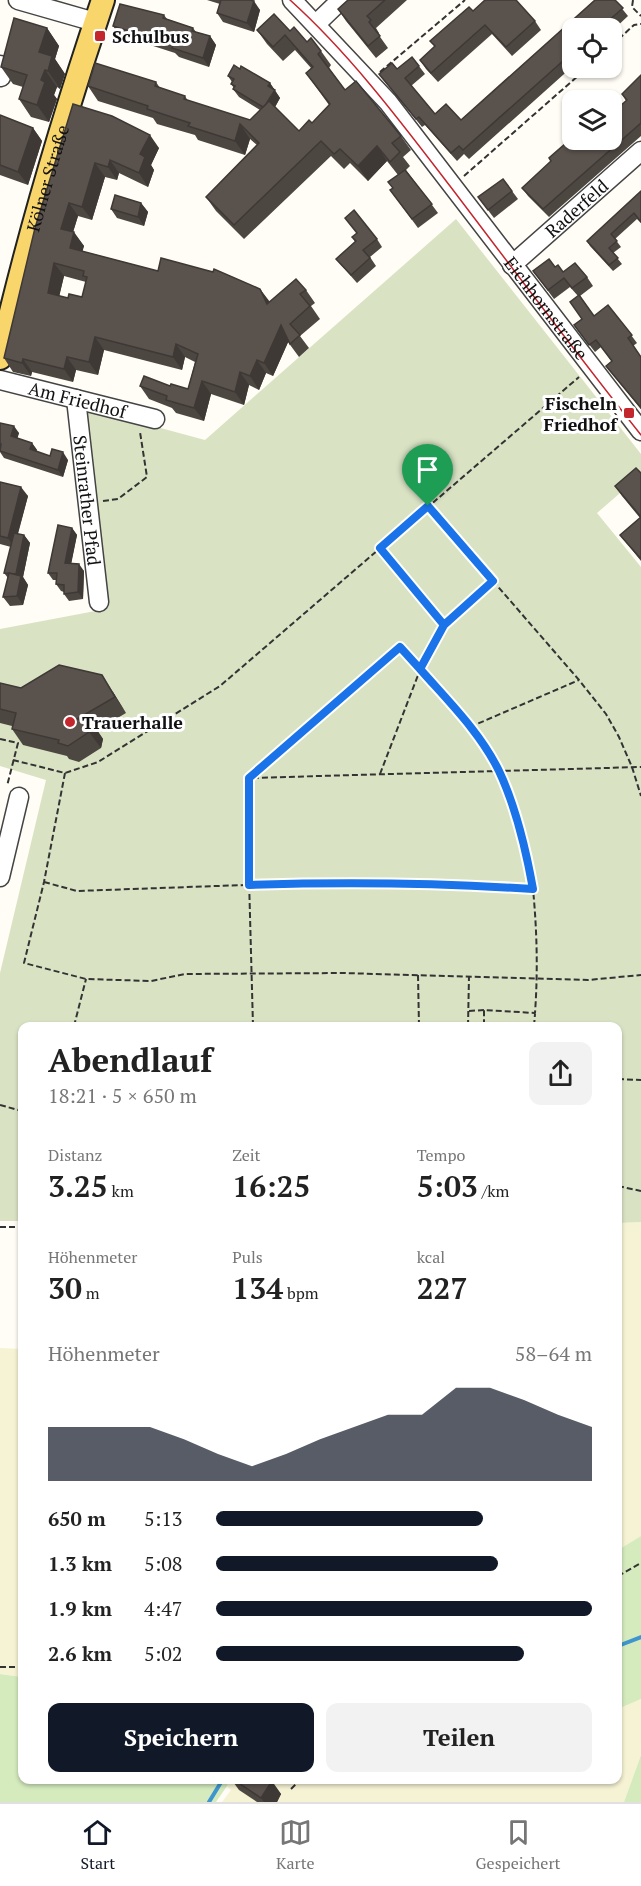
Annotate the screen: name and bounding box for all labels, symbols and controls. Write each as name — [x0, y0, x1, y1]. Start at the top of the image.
map controls — [562, 18, 622, 150]
button: locate — [562, 18, 622, 78]
place label: Schulbus — [112, 24, 189, 48]
marker: Schulbus — [93, 29, 107, 43]
button: layers — [562, 90, 622, 150]
street label: Kölner Straße — [20, 122, 74, 234]
street label: Raderfeld — [540, 174, 613, 242]
street label: Eichhornstraße — [499, 252, 594, 365]
street label: Am Friedhof — [26, 376, 131, 424]
place label: Fischeln Friedhof — [544, 391, 618, 436]
marker: Fischeln Friedhof — [622, 406, 636, 420]
street label: Steinrather Pfad — [68, 434, 107, 567]
pin — [402, 444, 453, 506]
icon: arrive — [411, 453, 444, 486]
place label: Trauerhalle — [82, 710, 183, 734]
marker: Trauerhalle — [63, 715, 77, 729]
text: Abendlauf — [48, 1038, 212, 1081]
button: share — [529, 1042, 592, 1105]
text: 18:21 · 5 × 650 m — [48, 1082, 197, 1109]
text: Distanz — [48, 1144, 102, 1166]
text: Zeit — [232, 1144, 261, 1166]
text: Tempo — [417, 1144, 465, 1166]
text: 3.25 — [48, 1166, 108, 1206]
text: 16:25 — [232, 1166, 310, 1206]
text: 5:03 — [417, 1166, 478, 1206]
text: km — [108, 1180, 134, 1202]
text: /km — [478, 1180, 509, 1202]
text: Höhenmeter — [48, 1246, 137, 1268]
text: Puls — [232, 1246, 263, 1268]
text: kcal — [417, 1246, 445, 1268]
text: 30 — [48, 1268, 82, 1308]
text: 134 — [232, 1268, 283, 1308]
text: 227 — [417, 1268, 468, 1308]
text: m — [82, 1282, 100, 1304]
text: bpm — [283, 1282, 319, 1304]
text: Höhenmeter — [48, 1340, 160, 1367]
text: 58–64 m — [515, 1340, 592, 1367]
text: 650 m — [48, 1505, 106, 1532]
text: 5:13 — [144, 1505, 183, 1532]
text: 1.3 km — [48, 1550, 112, 1577]
text: 5:08 — [144, 1550, 183, 1577]
text: 1.9 km — [48, 1595, 112, 1622]
text: 4:47 — [144, 1595, 183, 1622]
text: 2.6 km — [48, 1640, 112, 1667]
text: 5:02 — [144, 1640, 183, 1667]
button: Speichern — [48, 1703, 314, 1772]
button: Teilen — [326, 1703, 592, 1772]
tab: Start — [80, 1816, 115, 1874]
tab: Karte — [276, 1816, 315, 1874]
tab: Gespeichert — [476, 1816, 561, 1874]

